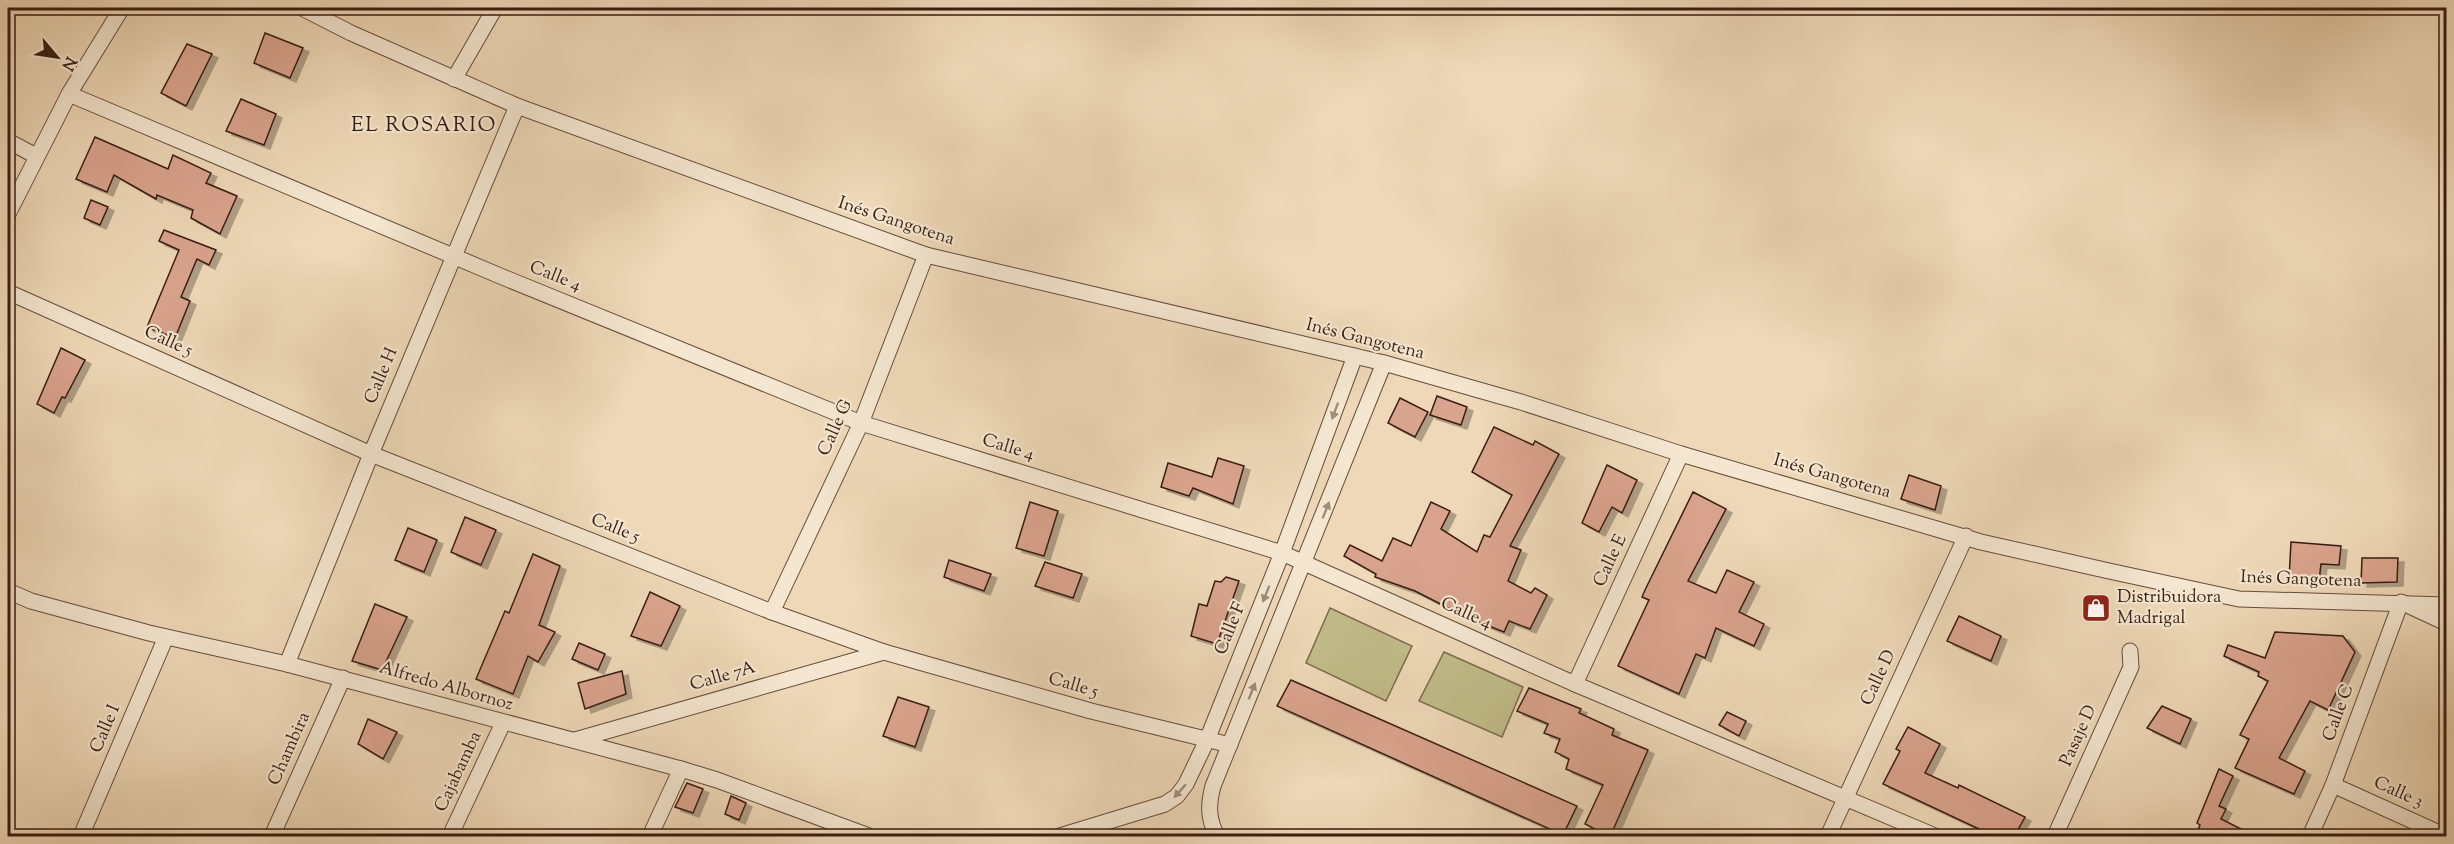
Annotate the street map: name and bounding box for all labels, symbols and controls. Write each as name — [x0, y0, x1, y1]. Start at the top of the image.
north arrow — [27, 27, 87, 87]
text: N — [55, 52, 81, 74]
district label: EL ROSARIO — [351, 111, 497, 141]
street label: Inés Gangotena — [834, 191, 958, 253]
street label: Calle 4 — [525, 255, 585, 299]
street label: Inés Gangotena — [1303, 313, 1427, 367]
street label: Calle 5 — [140, 320, 196, 364]
street label: Calle H — [359, 344, 405, 408]
street label: Calle G — [812, 395, 860, 460]
one-way arrow — [1330, 402, 1339, 420]
street label: Calle 4 — [979, 428, 1037, 468]
street label: Inés Gangotena — [1770, 448, 1894, 506]
one-way arrow — [1321, 501, 1331, 519]
street label: Calle 5 — [587, 507, 643, 551]
street label: Calle E — [1587, 530, 1635, 592]
street label: Inés Gangotena — [2240, 565, 2362, 595]
one-way arrow — [1261, 585, 1271, 603]
place label: Distribuidora Madrigal — [2117, 585, 2221, 632]
street label: Calle 4 — [1436, 591, 1496, 637]
shop icon: Distribuidora Madrigal — [2080, 592, 2112, 624]
street label: Calle F — [1209, 599, 1253, 659]
street label: Calle D — [1855, 646, 1903, 710]
street label: Alfredo Albornoz — [376, 655, 516, 719]
street label: Calle 7A — [687, 655, 759, 699]
street label: Calle 5 — [1045, 667, 1101, 705]
street label: Calle C — [2317, 681, 2361, 745]
one-way arrow — [1248, 682, 1257, 700]
street label: Calle I — [84, 701, 128, 757]
street label: Pasaje D — [2054, 701, 2104, 771]
street label: Chambira — [262, 708, 318, 790]
street label: Cajabamba — [429, 727, 489, 817]
street label: Calle 3 — [2369, 771, 2427, 815]
one-way arrow — [1174, 783, 1187, 798]

